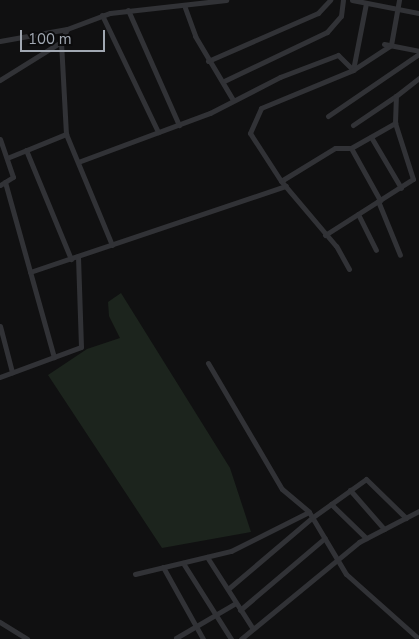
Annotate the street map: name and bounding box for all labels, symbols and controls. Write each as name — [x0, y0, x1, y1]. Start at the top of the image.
scale bar — [22, 20, 108, 52]
text: 100 m — [28, 29, 72, 49]

